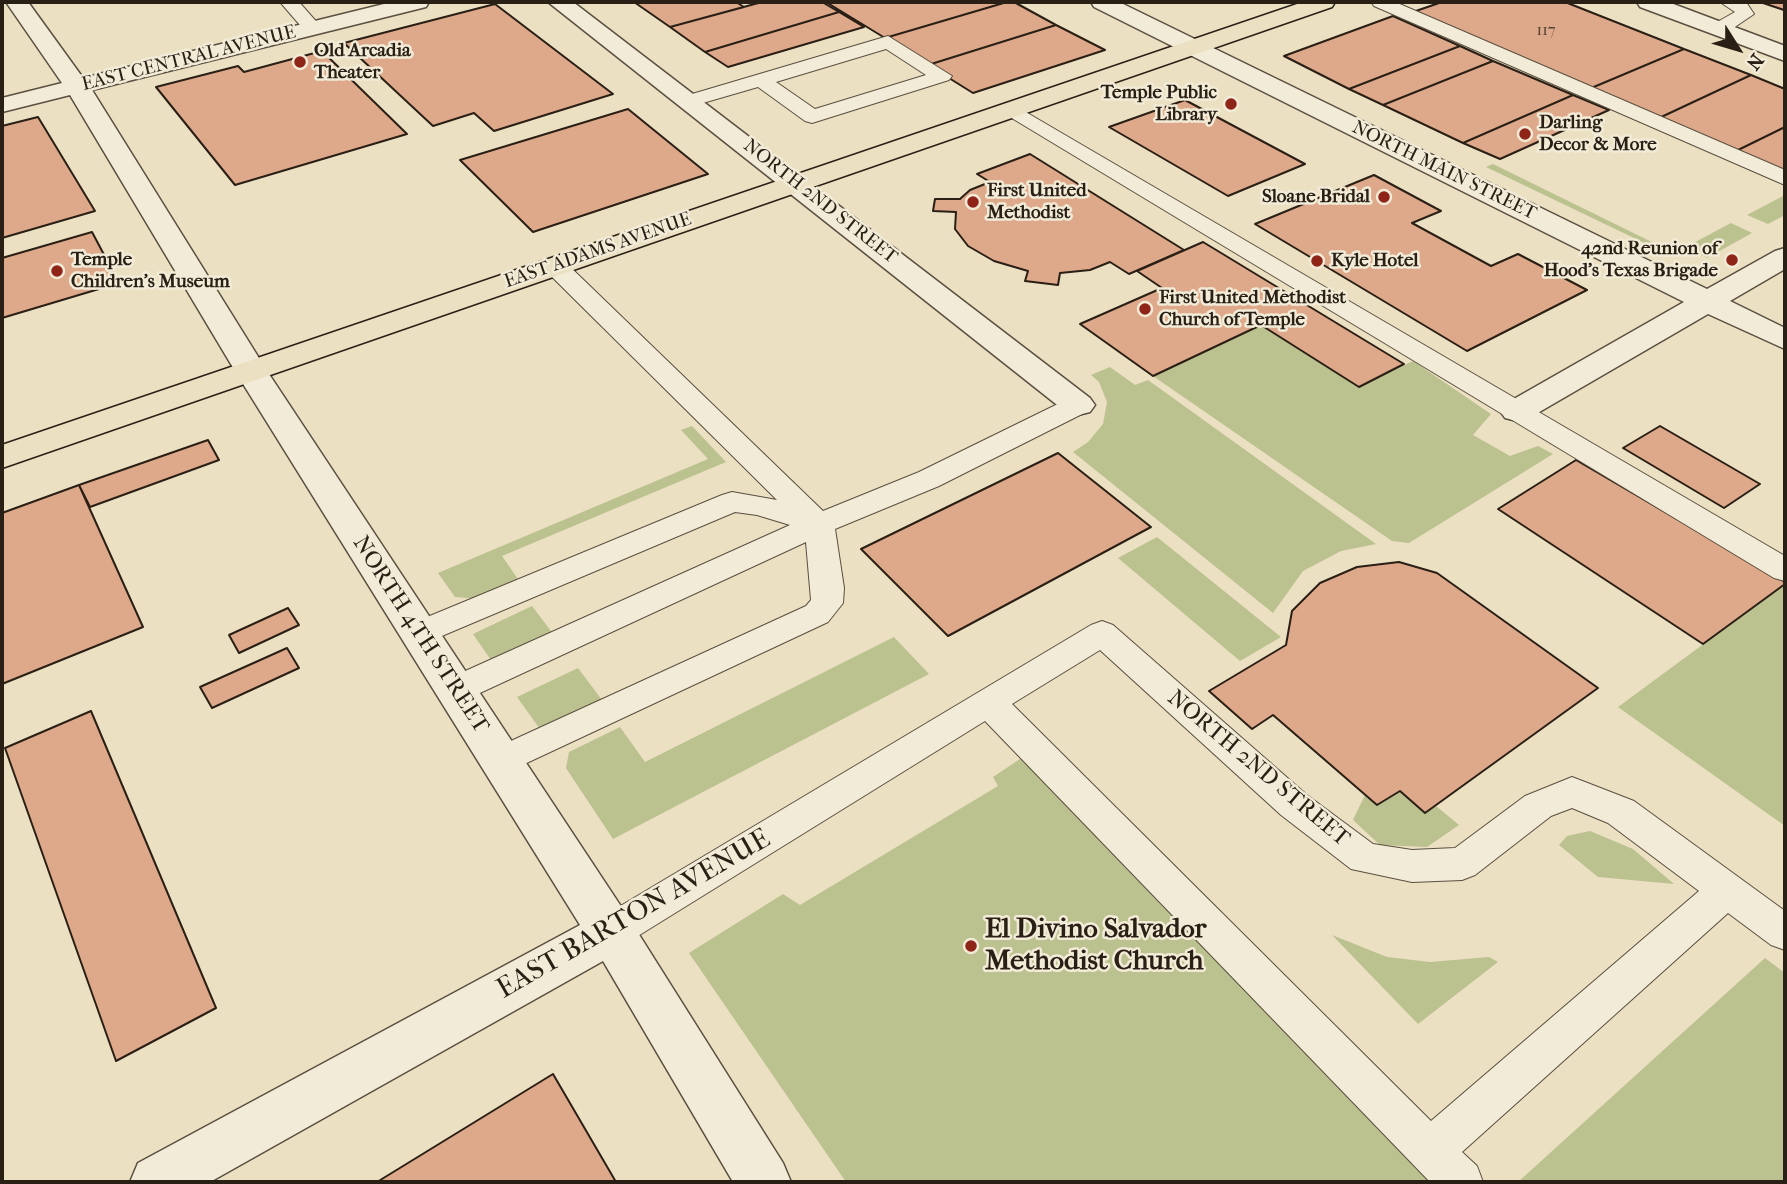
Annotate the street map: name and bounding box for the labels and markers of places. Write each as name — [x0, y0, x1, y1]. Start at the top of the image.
place label: Old Arcadia Theater — [314, 40, 411, 84]
marker: Old Arcadia Theater — [292, 54, 308, 70]
place label: Temple Public Library — [1101, 82, 1217, 126]
marker: Temple Public Library — [1223, 96, 1239, 112]
place label: Darling Decor & More — [1539, 112, 1657, 156]
marker: Darling Decor & More — [1517, 126, 1533, 142]
place label: First United Methodist — [987, 180, 1087, 224]
place label: Sloane Bridal — [1262, 186, 1370, 208]
marker: Sloane Bridal — [1376, 189, 1392, 205]
marker: First United Methodist — [965, 194, 981, 210]
place label: 42nd Reunion of Hood's Texas Brigade — [1544, 238, 1718, 282]
place label: Temple Children's Museum — [71, 249, 230, 293]
place label: Kyle Hotel — [1331, 250, 1419, 272]
marker: 42nd Reunion of Hood's Texas Brigade — [1724, 252, 1740, 268]
marker: Kyle Hotel — [1309, 253, 1325, 269]
marker: Temple Children's Museum — [49, 263, 65, 279]
place label: First United Methodist Church of Temple — [1159, 287, 1346, 331]
marker: First United Methodist Church of Temple — [1137, 301, 1153, 317]
place label: El Divino Salvador Methodist Church — [985, 913, 1206, 979]
marker: El Divino Salvador Methodist Church — [963, 938, 979, 954]

